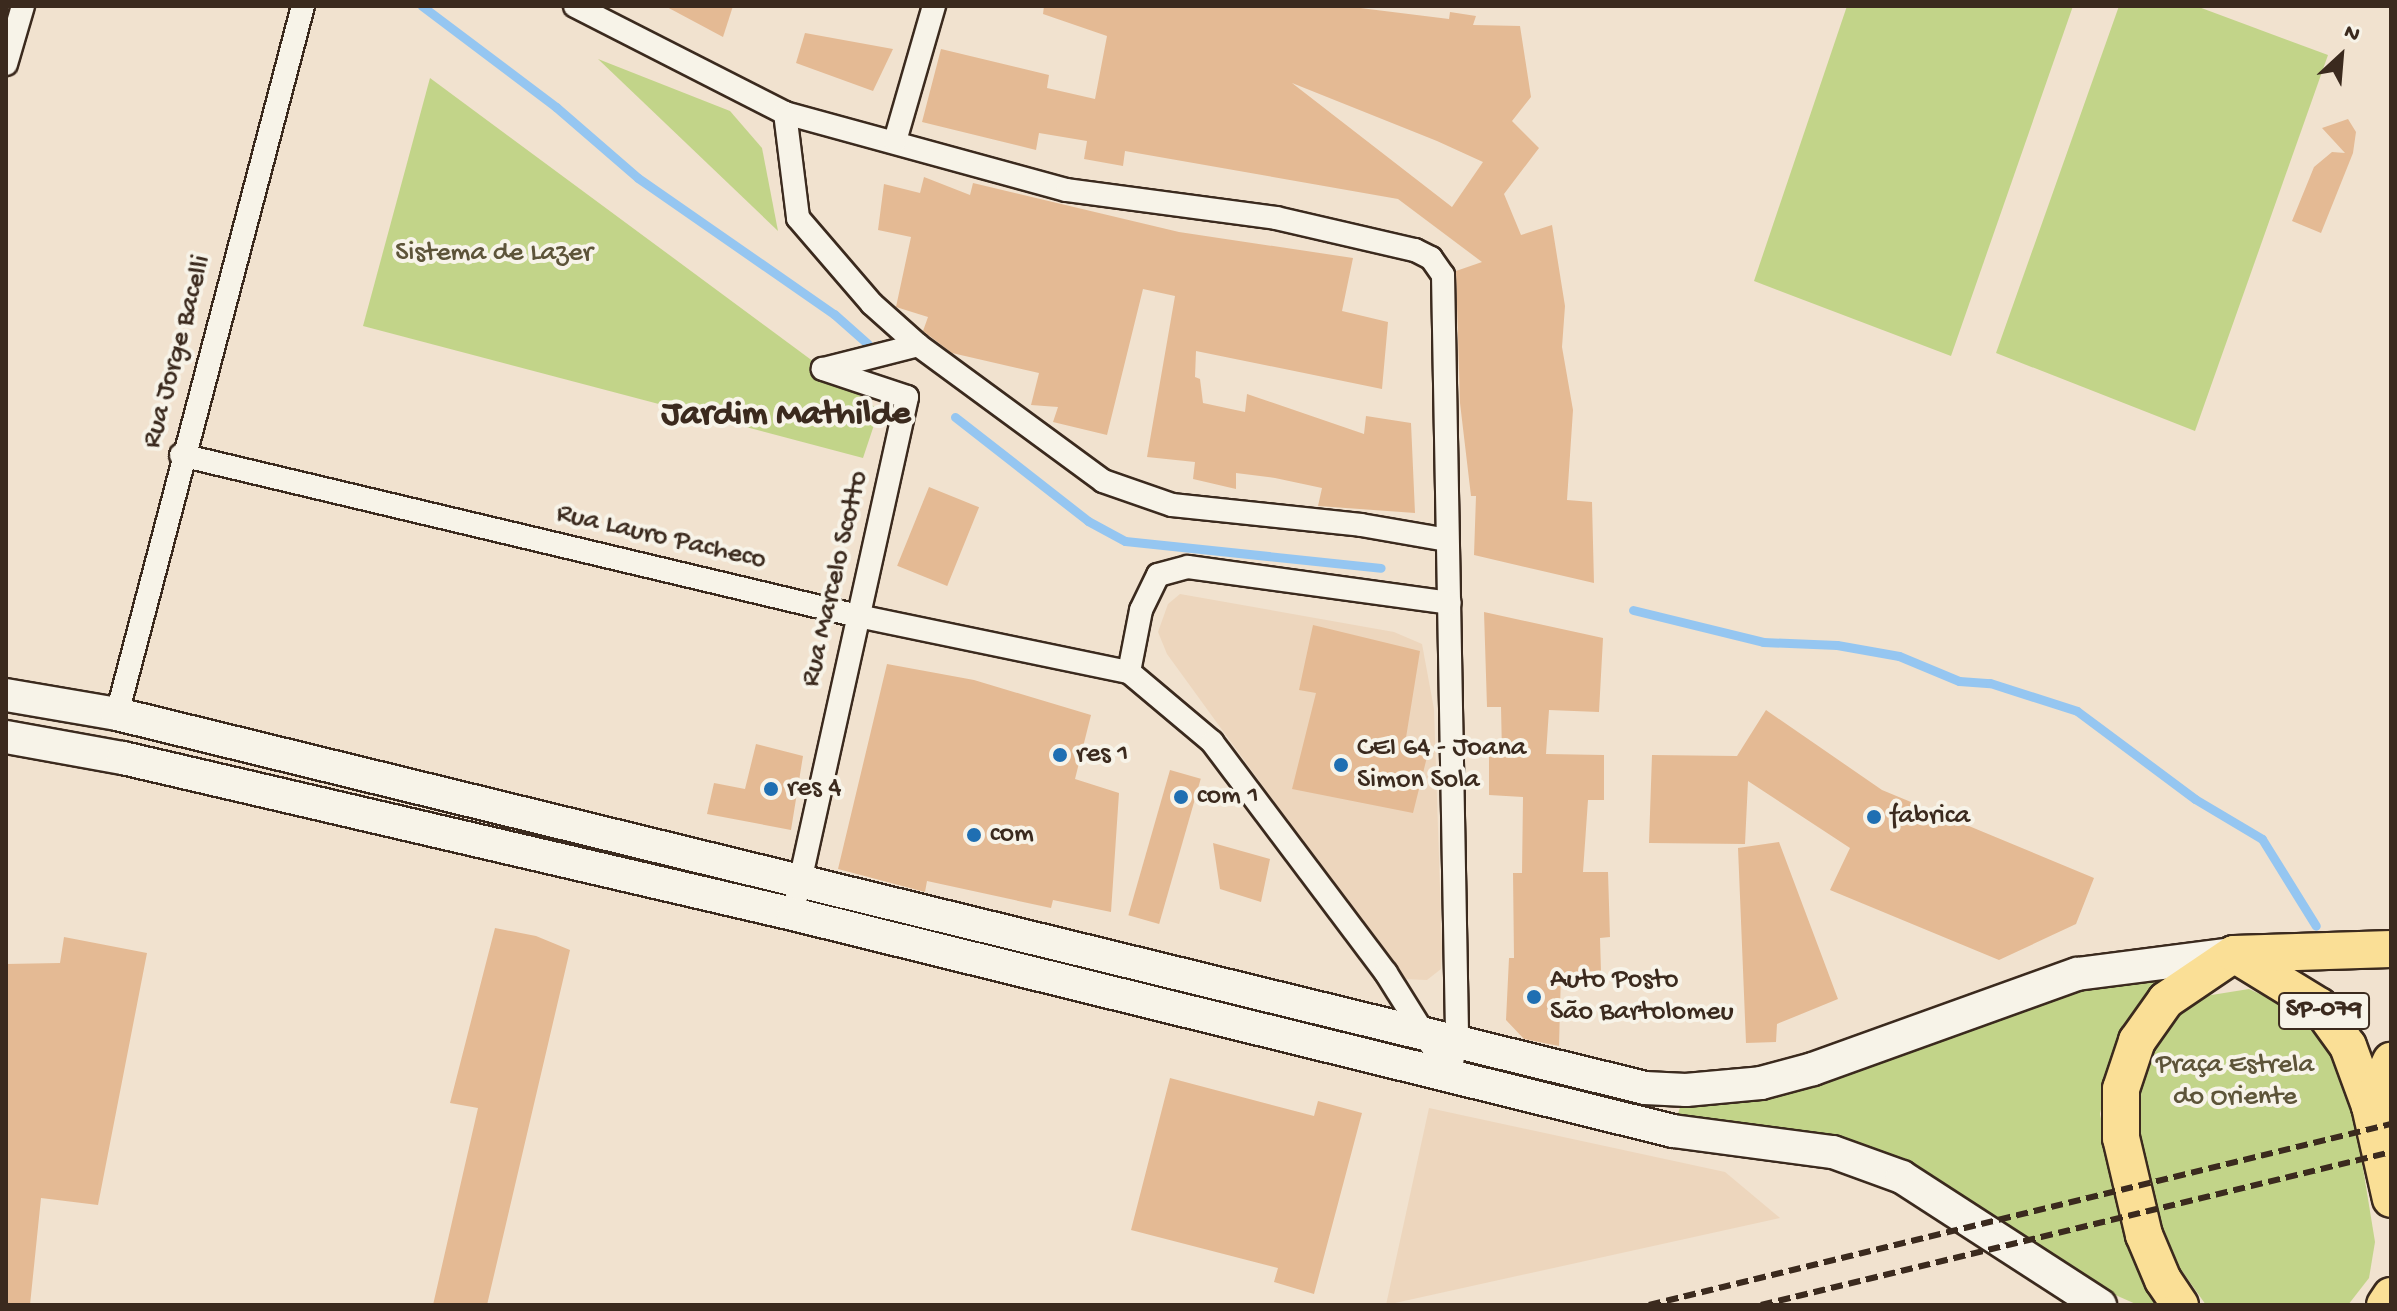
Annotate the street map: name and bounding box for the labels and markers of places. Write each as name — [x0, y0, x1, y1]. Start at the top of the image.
place label: CEI 64 - Joana Simon Sola — [1357, 732, 1526, 798]
place label: res 1 — [1076, 738, 1129, 772]
marker: res 1 — [1051, 746, 1069, 764]
marker: CEI 64 - Joana Simon Sola — [1332, 756, 1350, 774]
place label: res 4 — [787, 772, 842, 806]
marker: res 4 — [762, 780, 780, 798]
place label: com 1 — [1197, 780, 1259, 814]
marker: com 1 — [1172, 788, 1190, 806]
place label: fabrica — [1890, 800, 1970, 834]
marker: fabrica — [1865, 808, 1883, 826]
place label: com — [990, 818, 1034, 852]
marker: com — [965, 826, 983, 844]
place label: Auto Posto São Bartolomeu — [1550, 964, 1734, 1030]
marker: Auto Posto São Bartolomeu — [1525, 988, 1543, 1006]

